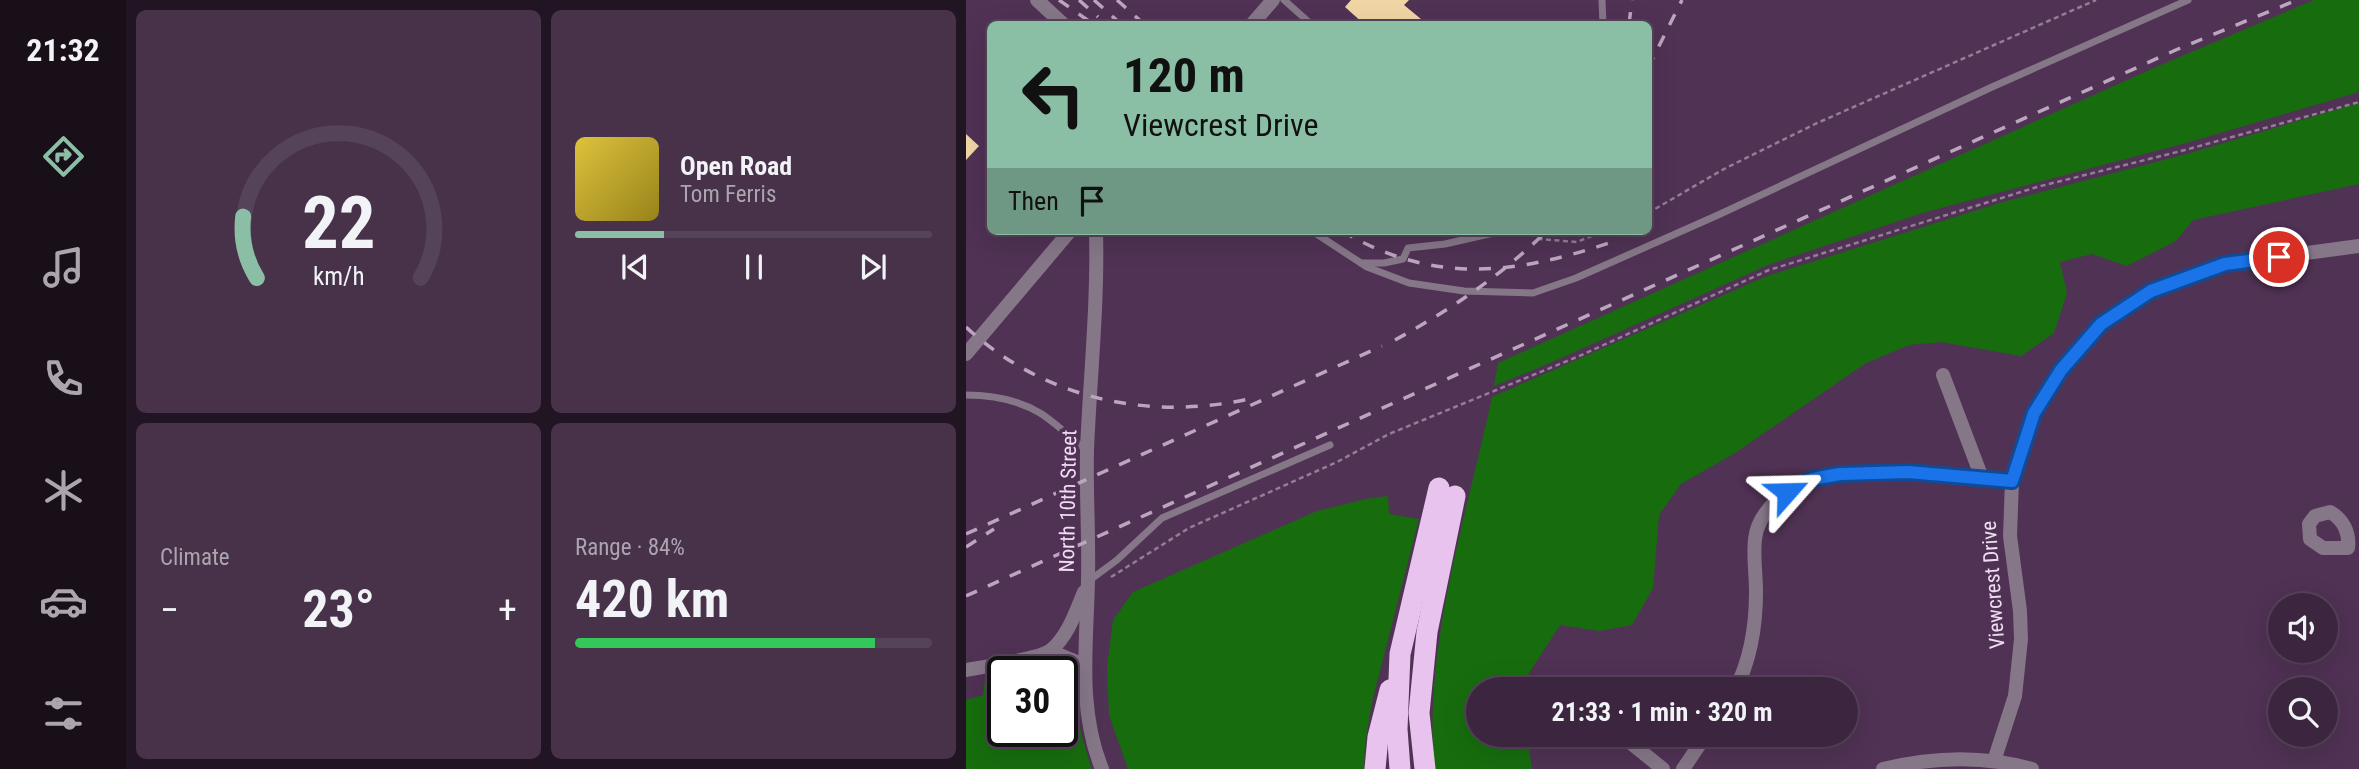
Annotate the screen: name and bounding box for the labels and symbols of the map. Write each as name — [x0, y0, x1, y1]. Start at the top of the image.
pin — [2249, 227, 2309, 287]
street label: North 10th Street — [1055, 429, 1081, 573]
position arrow — [1750, 455, 1824, 529]
street label: Viewcrest Drive — [1977, 520, 2009, 650]
speed limit sign: 30 — [987, 656, 1078, 747]

